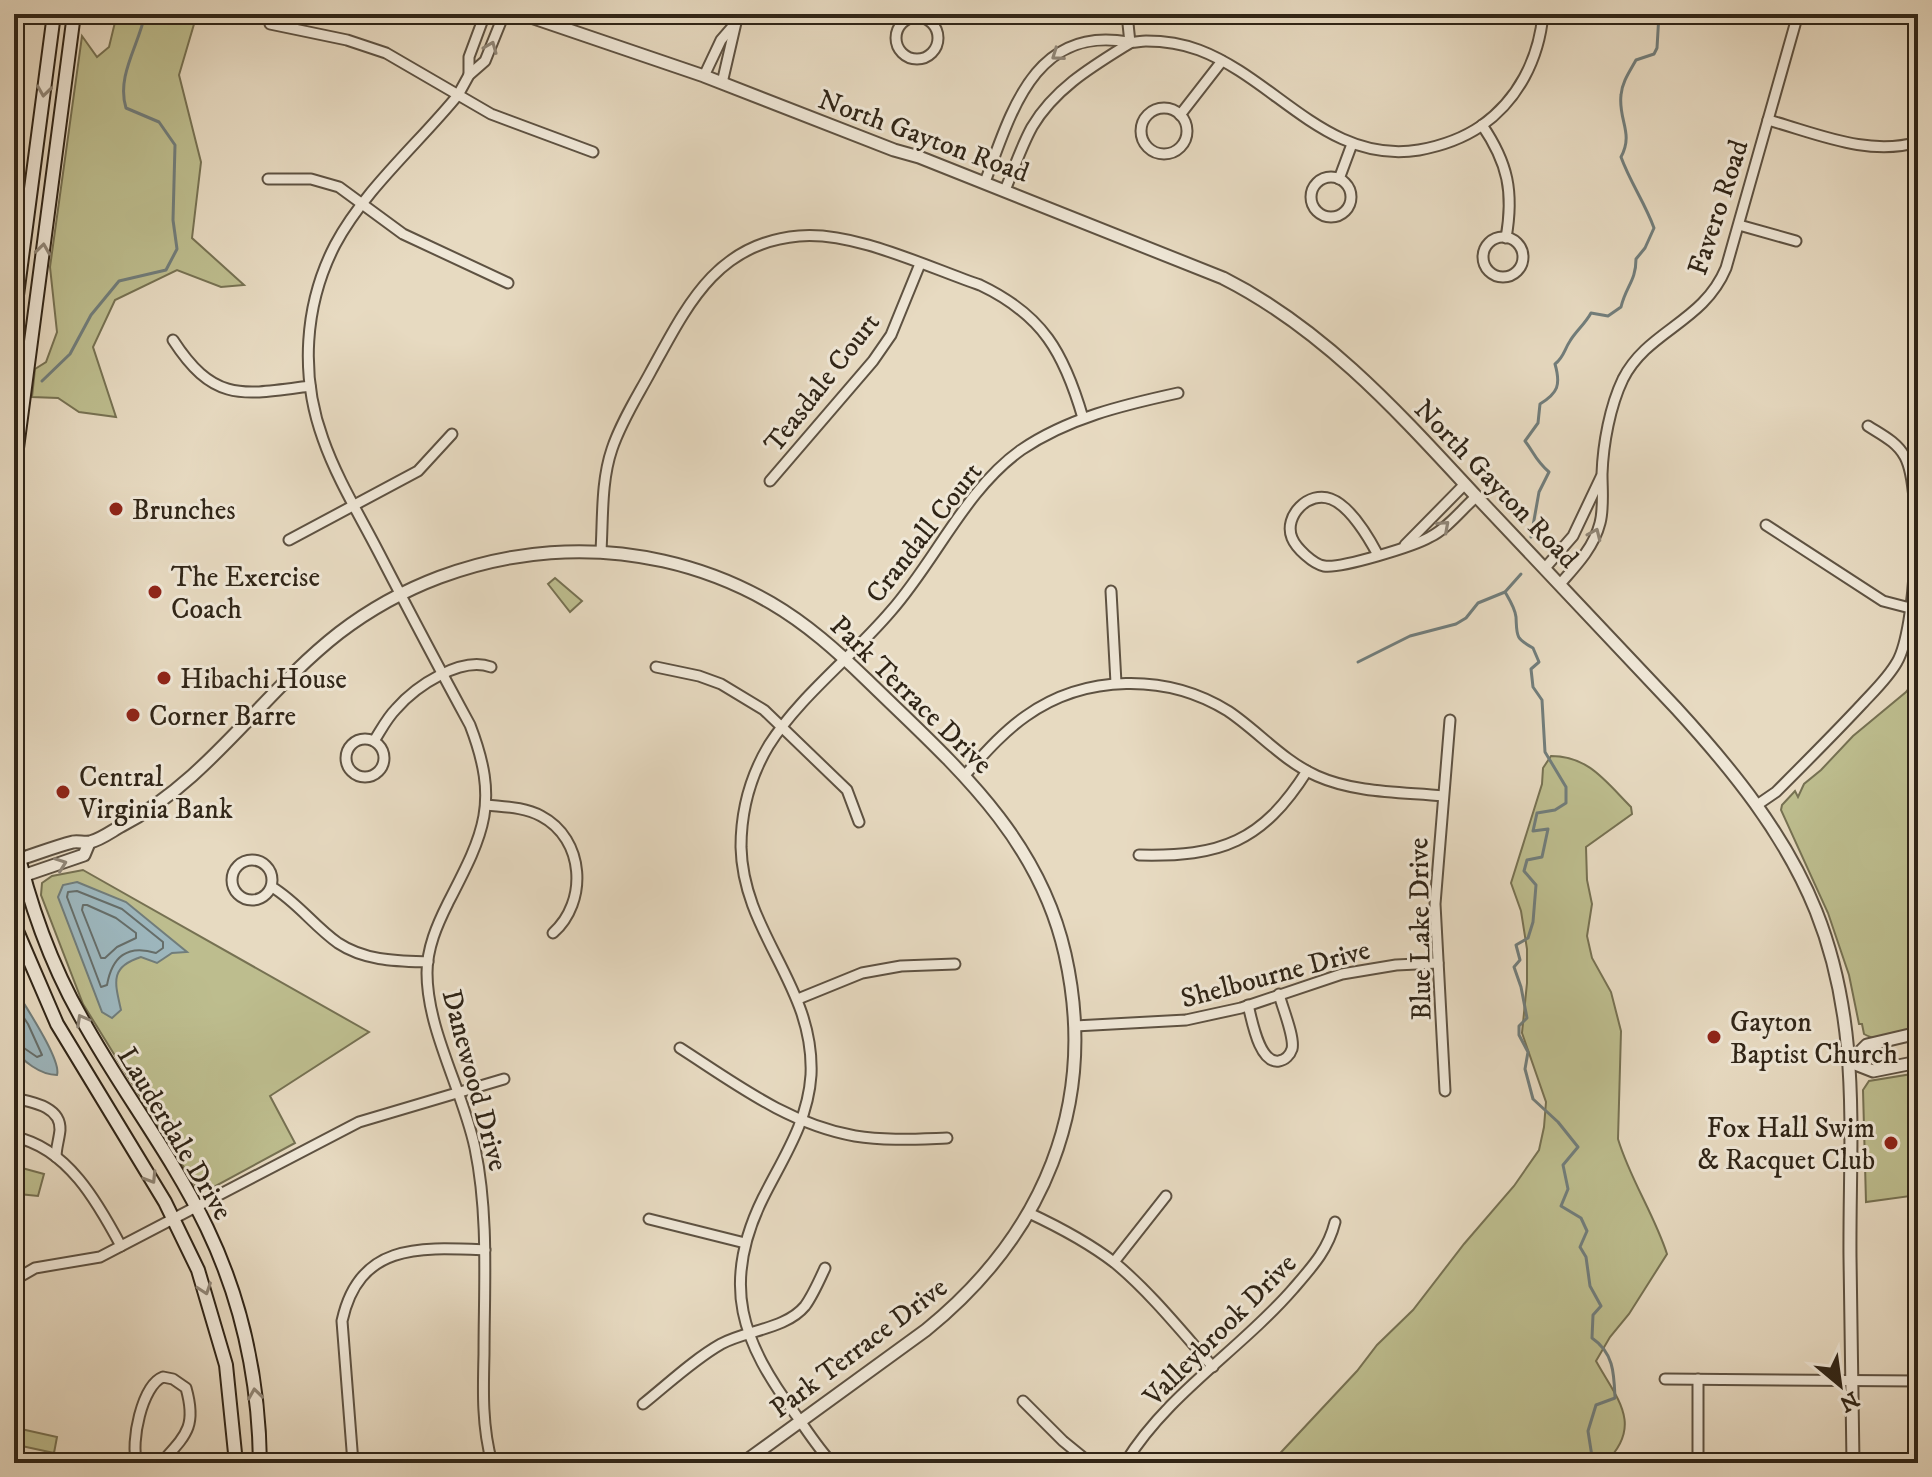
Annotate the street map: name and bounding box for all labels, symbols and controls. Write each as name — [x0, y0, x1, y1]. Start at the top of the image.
one-way arrow — [481, 41, 497, 55]
one-way arrow — [1051, 46, 1065, 61]
street label: North Gayton Road — [813, 82, 1034, 191]
one-way arrow — [36, 84, 53, 98]
street label: Favero Road — [1680, 135, 1757, 279]
one-way arrow — [34, 242, 51, 256]
street label: Teasdale Court — [757, 306, 888, 460]
street label: North Gayton Road — [1406, 392, 1586, 576]
street label: Crandall Court — [858, 455, 990, 610]
place label: Brunches — [132, 493, 236, 528]
marker: Brunches — [107, 500, 125, 518]
one-way arrow — [1434, 521, 1449, 536]
one-way arrow — [1586, 528, 1602, 542]
place label: The Exercise Coach — [171, 560, 320, 627]
marker: The Exercise Coach — [146, 583, 164, 601]
street label: Park Terrace Drive — [822, 609, 1000, 782]
place label: Hibachi House — [180, 662, 347, 697]
marker: Hibachi House — [155, 669, 173, 687]
place label: Corner Barre — [149, 699, 296, 734]
marker: Corner Barre — [124, 706, 142, 724]
place label: Central Virginia Bank — [78, 760, 233, 827]
marker: Central Virginia Bank — [54, 783, 72, 801]
street label: Blue Lake Drive — [1401, 837, 1440, 1021]
one-way arrow — [53, 858, 67, 874]
street label: Shelbourne Drive — [1177, 932, 1374, 1017]
street label: Danewood Drive — [434, 986, 516, 1175]
place label: Gayton Baptist Church — [1730, 1005, 1898, 1072]
one-way arrow — [77, 1014, 92, 1028]
marker: Gayton Baptist Church — [1705, 1028, 1723, 1046]
street label: Lauderdale Drive — [109, 1041, 240, 1227]
place label: Fox Hall Swim & Racquet Club — [1697, 1111, 1875, 1178]
marker: Fox Hall Swim & Racquet Club — [1882, 1134, 1900, 1152]
one-way arrow — [141, 1169, 156, 1184]
street label: Valleybrook Drive — [1135, 1246, 1304, 1415]
street label: Park Terrace Drive — [763, 1270, 954, 1426]
one-way arrow — [195, 1282, 211, 1296]
north arrow — [1800, 1345, 1880, 1425]
text: N — [1835, 1385, 1863, 1417]
one-way arrow — [247, 1387, 264, 1401]

